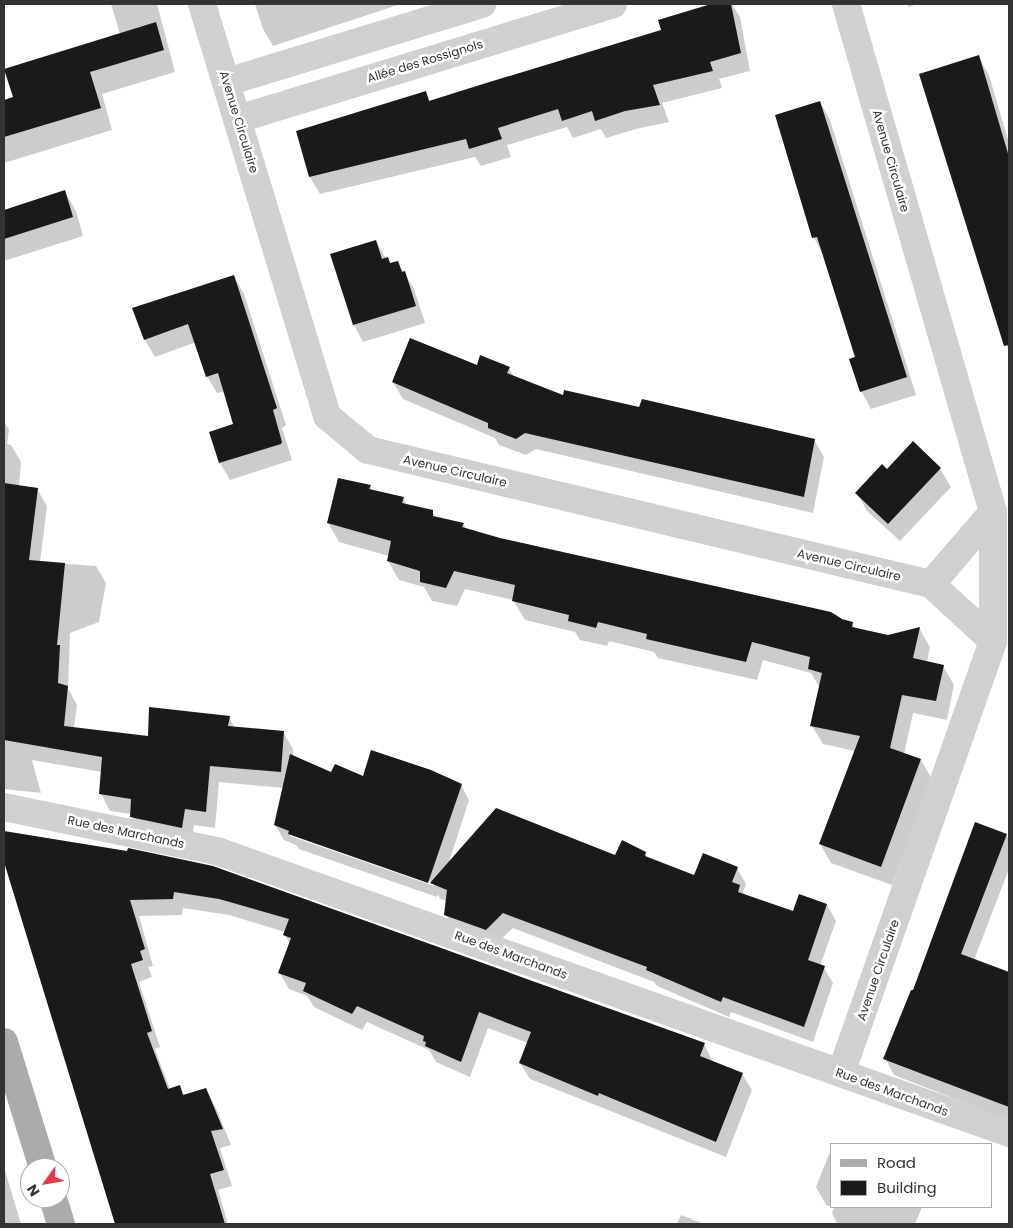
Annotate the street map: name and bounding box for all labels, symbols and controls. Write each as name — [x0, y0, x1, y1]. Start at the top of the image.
street label: Allée des Rossignols — [365, 37, 485, 85]
street label: Avenue Circulaire — [217, 69, 261, 175]
street label: Avenue Circulaire — [869, 108, 913, 214]
street label: Avenue Circulaire — [402, 452, 508, 490]
street label: Avenue Circulaire — [796, 546, 902, 584]
street label: Rue des Marchands — [66, 813, 186, 851]
street label: Avenue Circulaire — [854, 918, 902, 1022]
street label: Rue des Marchands — [453, 928, 569, 982]
street label: Rue des Marchands — [834, 1065, 950, 1119]
legend — [830, 1143, 993, 1208]
text: Road — [877, 1152, 916, 1173]
north arrow — [20, 1158, 70, 1208]
text: Building — [877, 1177, 937, 1198]
text: N — [22, 1181, 44, 1200]

